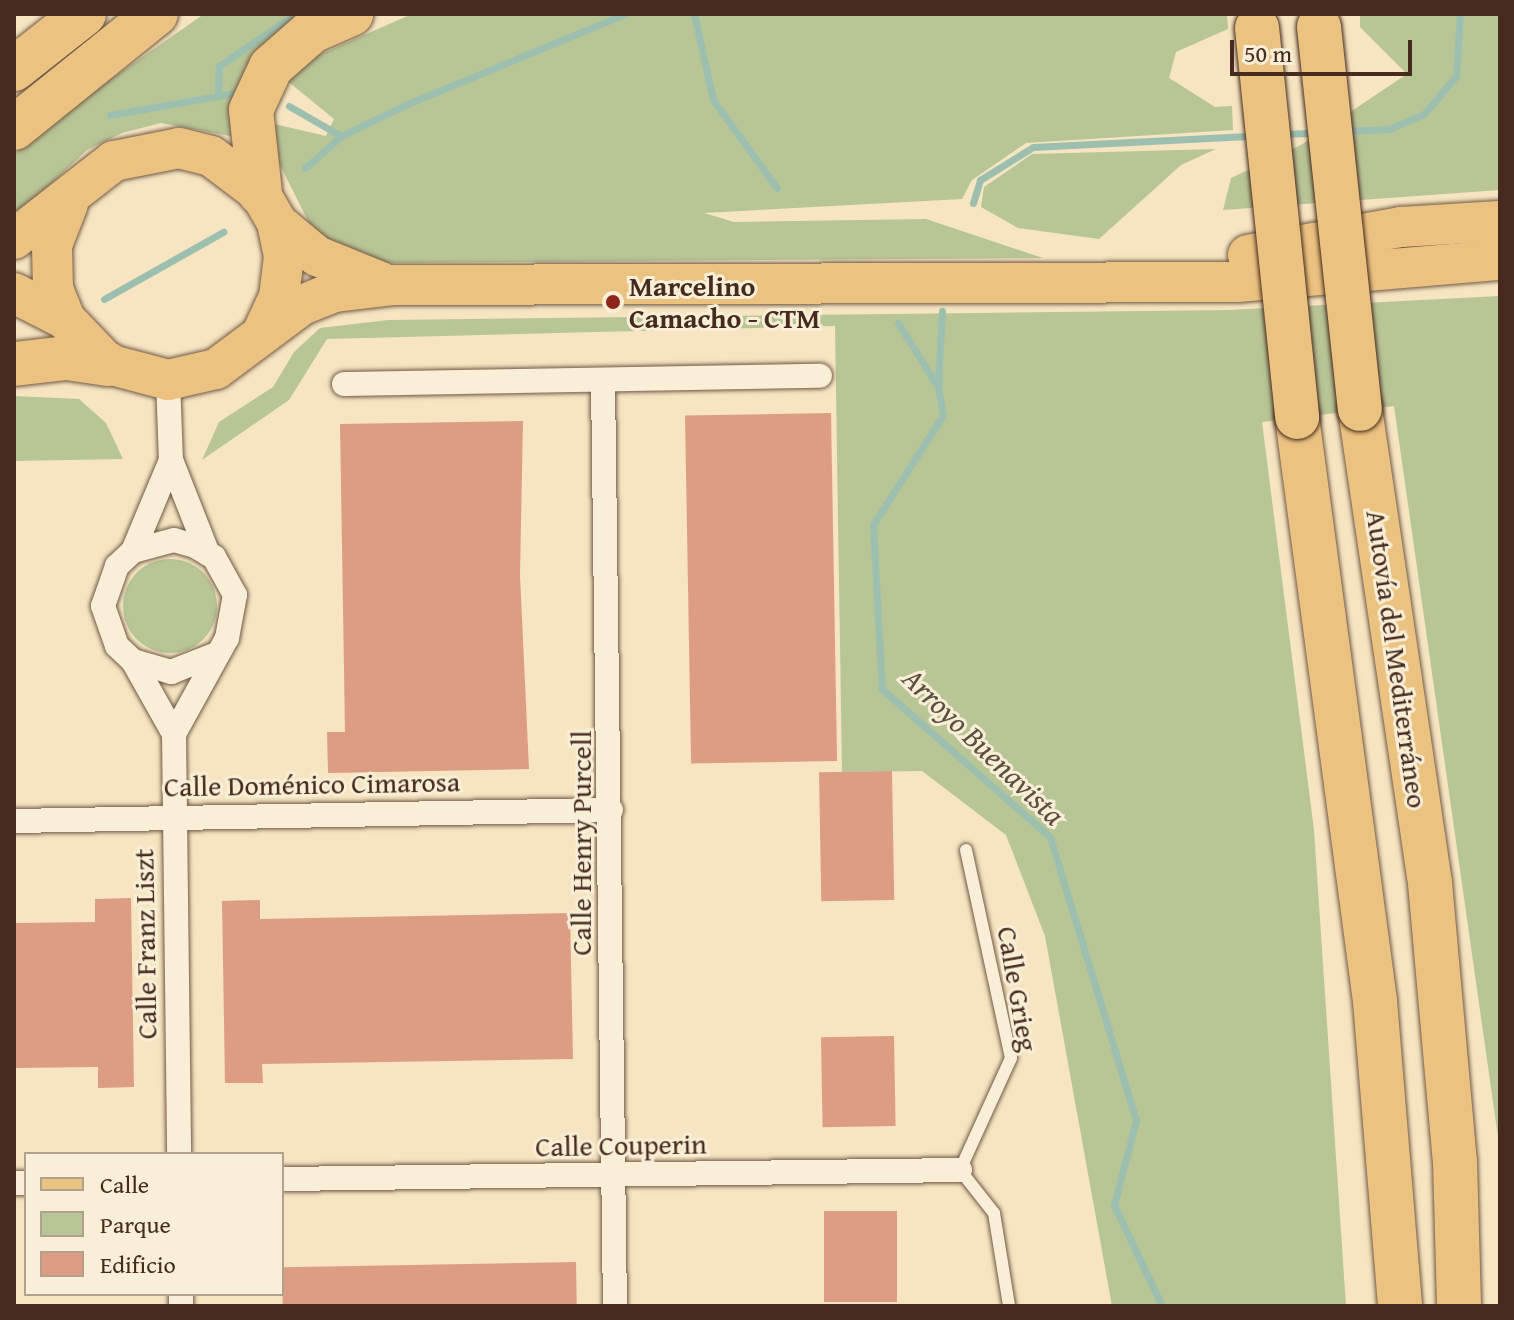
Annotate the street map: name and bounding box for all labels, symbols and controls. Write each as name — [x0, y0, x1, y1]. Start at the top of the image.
scale bar — [1234, 24, 1416, 74]
text: 50 m — [1244, 36, 1292, 71]
place label: Marcelino Camacho - CTM — [629, 269, 820, 335]
marker: Marcelino Camacho - CTM — [604, 293, 622, 311]
street label: Autovía del Mediterráneo — [1359, 508, 1435, 810]
water label: Arroyo Buenavista — [896, 660, 1072, 832]
street label: Calle Henry Purcell — [564, 730, 598, 956]
street label: Calle Doménico Cimarosa — [164, 765, 460, 803]
street label: Calle Franz Liszt — [127, 848, 163, 1040]
street label: Calle Grieg — [990, 924, 1046, 1054]
street label: Calle Couperin — [535, 1127, 707, 1163]
legend — [24, 1152, 284, 1296]
text: Calle — [100, 1167, 149, 1202]
text: Parque — [100, 1207, 171, 1242]
text: Edificio — [100, 1247, 176, 1282]

